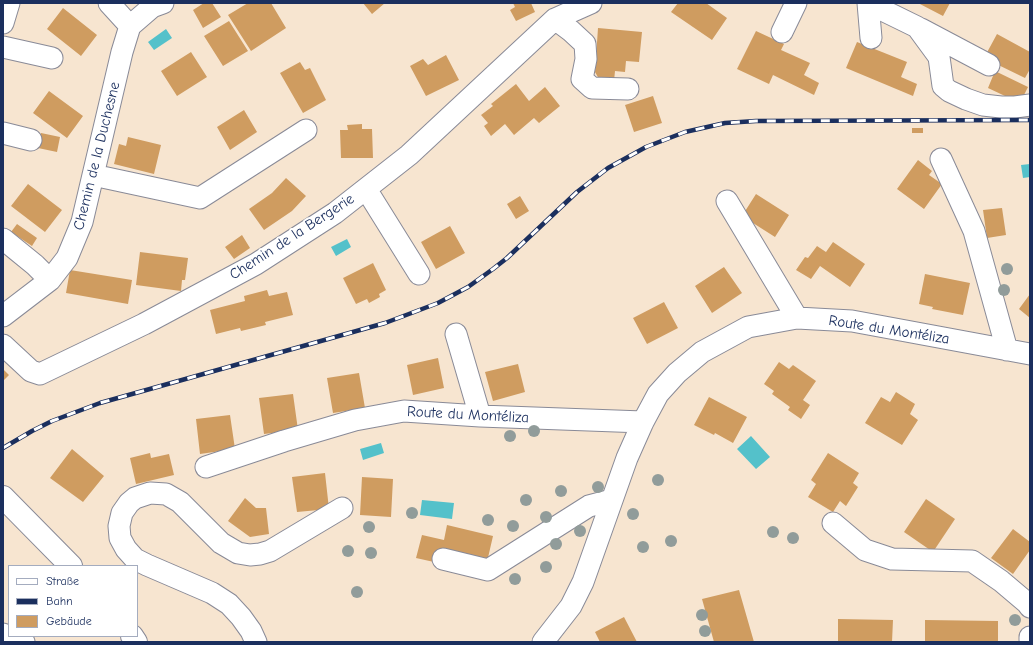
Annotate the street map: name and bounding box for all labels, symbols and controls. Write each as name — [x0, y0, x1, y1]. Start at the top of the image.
street label: Chemin de la Duchesne — [70, 80, 124, 232]
street label: Chemin de la Bergerie — [226, 190, 358, 284]
street label: Route du Montéliza — [827, 312, 951, 348]
street label: Route du Montéliza — [407, 403, 529, 427]
legend — [8, 565, 138, 637]
text: Straße — [46, 574, 79, 588]
text: Bahn — [46, 594, 73, 608]
text: Gebäude — [46, 614, 92, 628]

